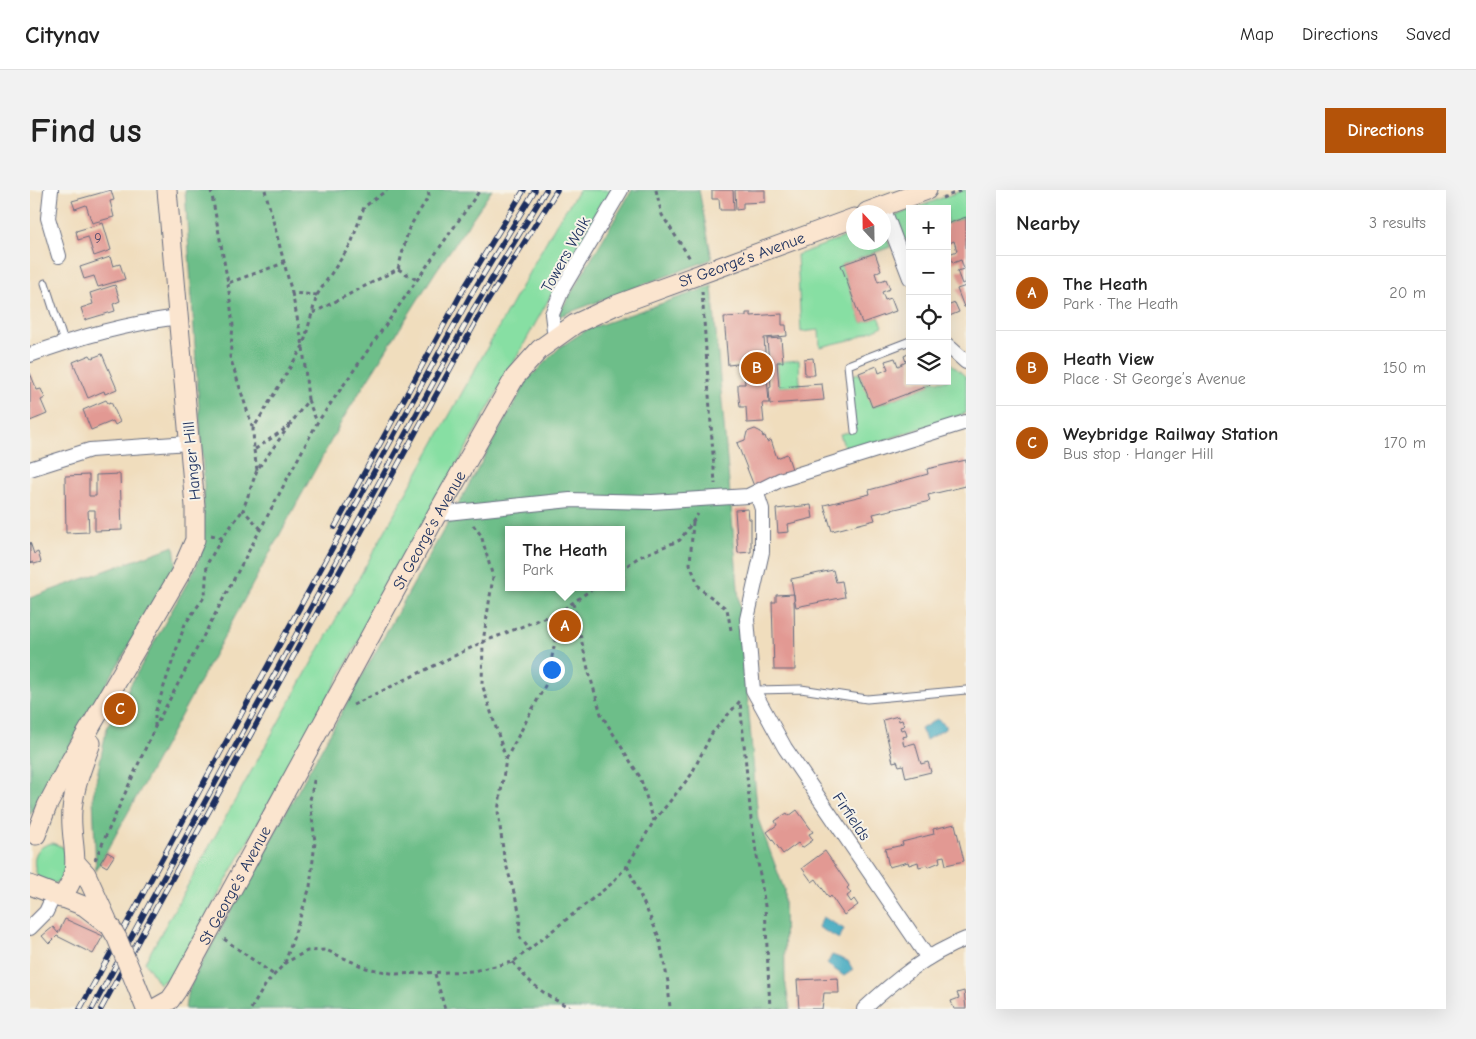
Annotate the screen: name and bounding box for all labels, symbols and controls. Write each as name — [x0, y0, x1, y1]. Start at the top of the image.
text: Citynav — [25, 21, 100, 49]
text: Map — [1240, 24, 1274, 45]
text: Directions — [1302, 24, 1378, 45]
text: Saved — [1406, 24, 1451, 45]
button: Directions — [1325, 108, 1446, 153]
text: Find us — [30, 110, 142, 151]
north arrow — [846, 205, 891, 250]
map controls — [906, 205, 951, 385]
button: + — [906, 205, 951, 250]
text: Nearby — [1016, 211, 1080, 235]
street label: Towers Walk — [538, 214, 594, 295]
text: 3 results — [1369, 214, 1426, 232]
street label: St George’s Avenue — [676, 229, 807, 291]
house number: 9 — [94, 230, 102, 247]
button: − — [906, 250, 951, 295]
text: The Heath — [1063, 273, 1148, 295]
text: A — [1028, 284, 1036, 302]
text: 20 m — [1389, 284, 1426, 302]
button: locate — [906, 295, 951, 340]
text: Park · The Heath — [1063, 295, 1178, 313]
button: layers — [906, 340, 951, 385]
text: Heath View — [1063, 348, 1155, 370]
pin: B — [741, 349, 773, 387]
text: B — [1027, 359, 1037, 377]
text: 150 m — [1383, 359, 1426, 377]
text: Place · St George’s Avenue — [1063, 370, 1246, 388]
street label: Hanger Hill — [180, 421, 204, 501]
text: Weybridge Railway Station — [1063, 423, 1278, 445]
text: C — [1027, 434, 1037, 452]
text: 170 m — [1384, 434, 1426, 452]
text: Bus stop · Hanger Hill — [1063, 445, 1213, 463]
street label: St George’s Avenue — [390, 468, 470, 593]
popup — [505, 526, 625, 591]
text: The Heath — [523, 539, 607, 561]
text: Park — [523, 561, 553, 579]
pin: A — [549, 607, 581, 645]
your location — [539, 657, 565, 683]
pin: C — [104, 690, 136, 728]
street label: Firfields — [829, 789, 874, 844]
street label: St George’s Avenue — [195, 823, 275, 948]

